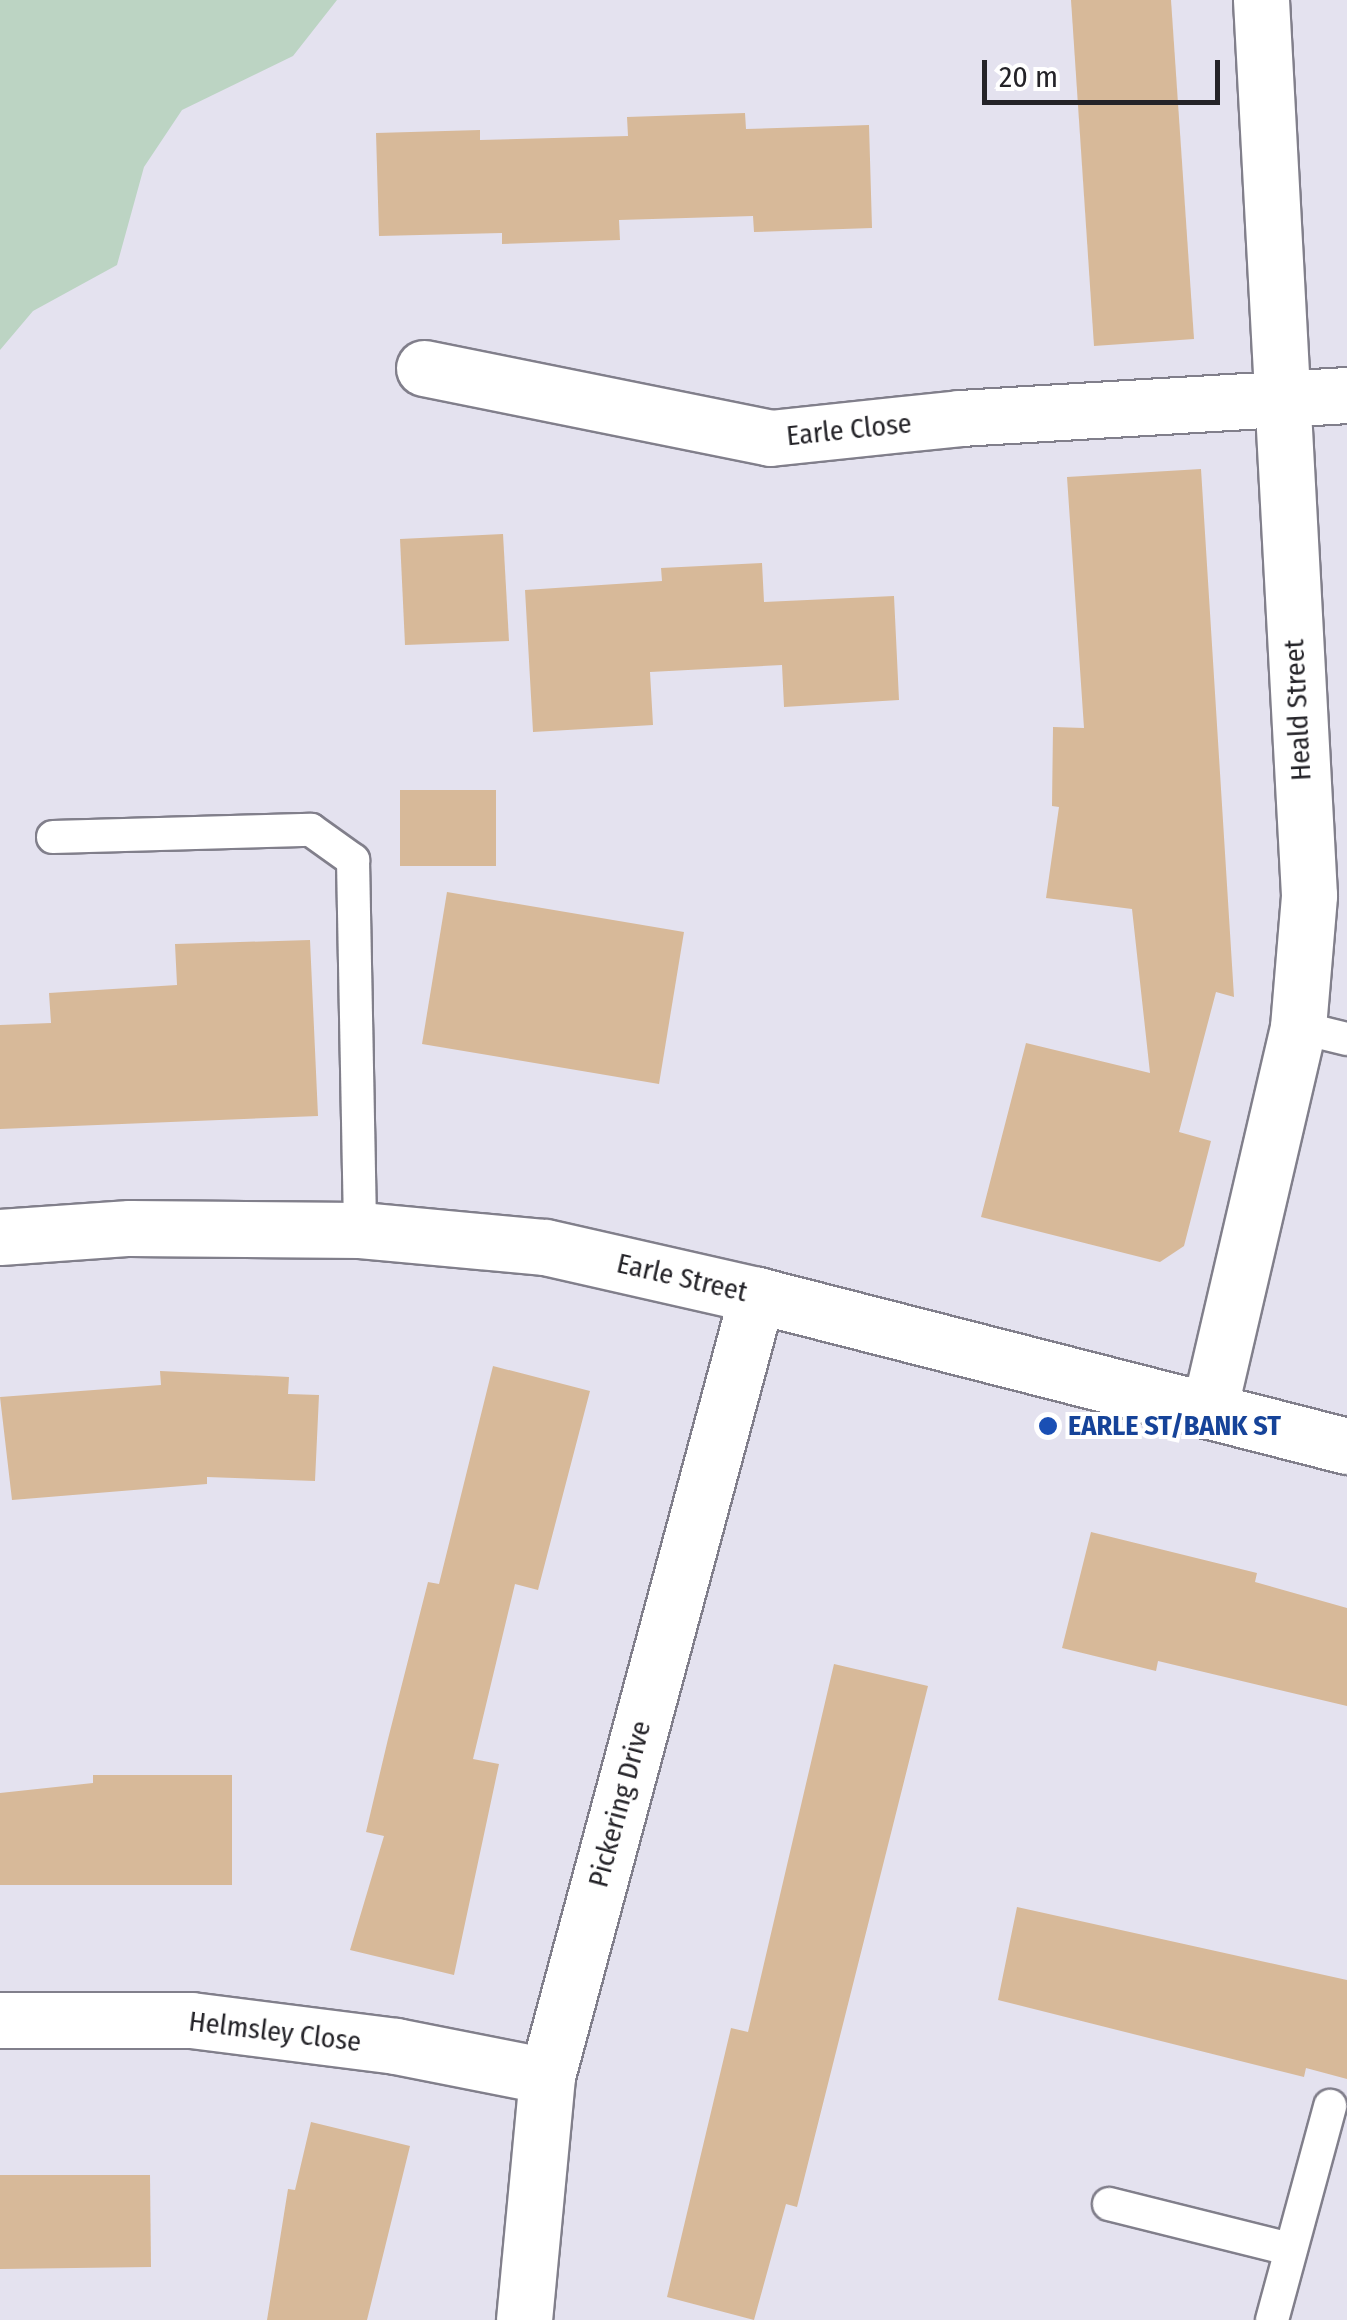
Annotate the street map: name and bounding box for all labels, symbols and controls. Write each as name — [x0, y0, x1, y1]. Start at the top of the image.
scale bar — [987, 40, 1224, 102]
text: 20 m — [999, 59, 1058, 95]
street label: Earle Close — [785, 407, 913, 453]
street label: Heald Street — [1278, 638, 1318, 782]
street label: Earle Street — [614, 1247, 750, 1309]
place label: EARLE ST/BANK ST — [1068, 1409, 1281, 1443]
marker: EARLE ST/BANK ST — [1037, 1415, 1059, 1437]
street label: Pickering Drive — [582, 1717, 658, 1891]
street label: Helmsley Close — [187, 2005, 363, 2059]

